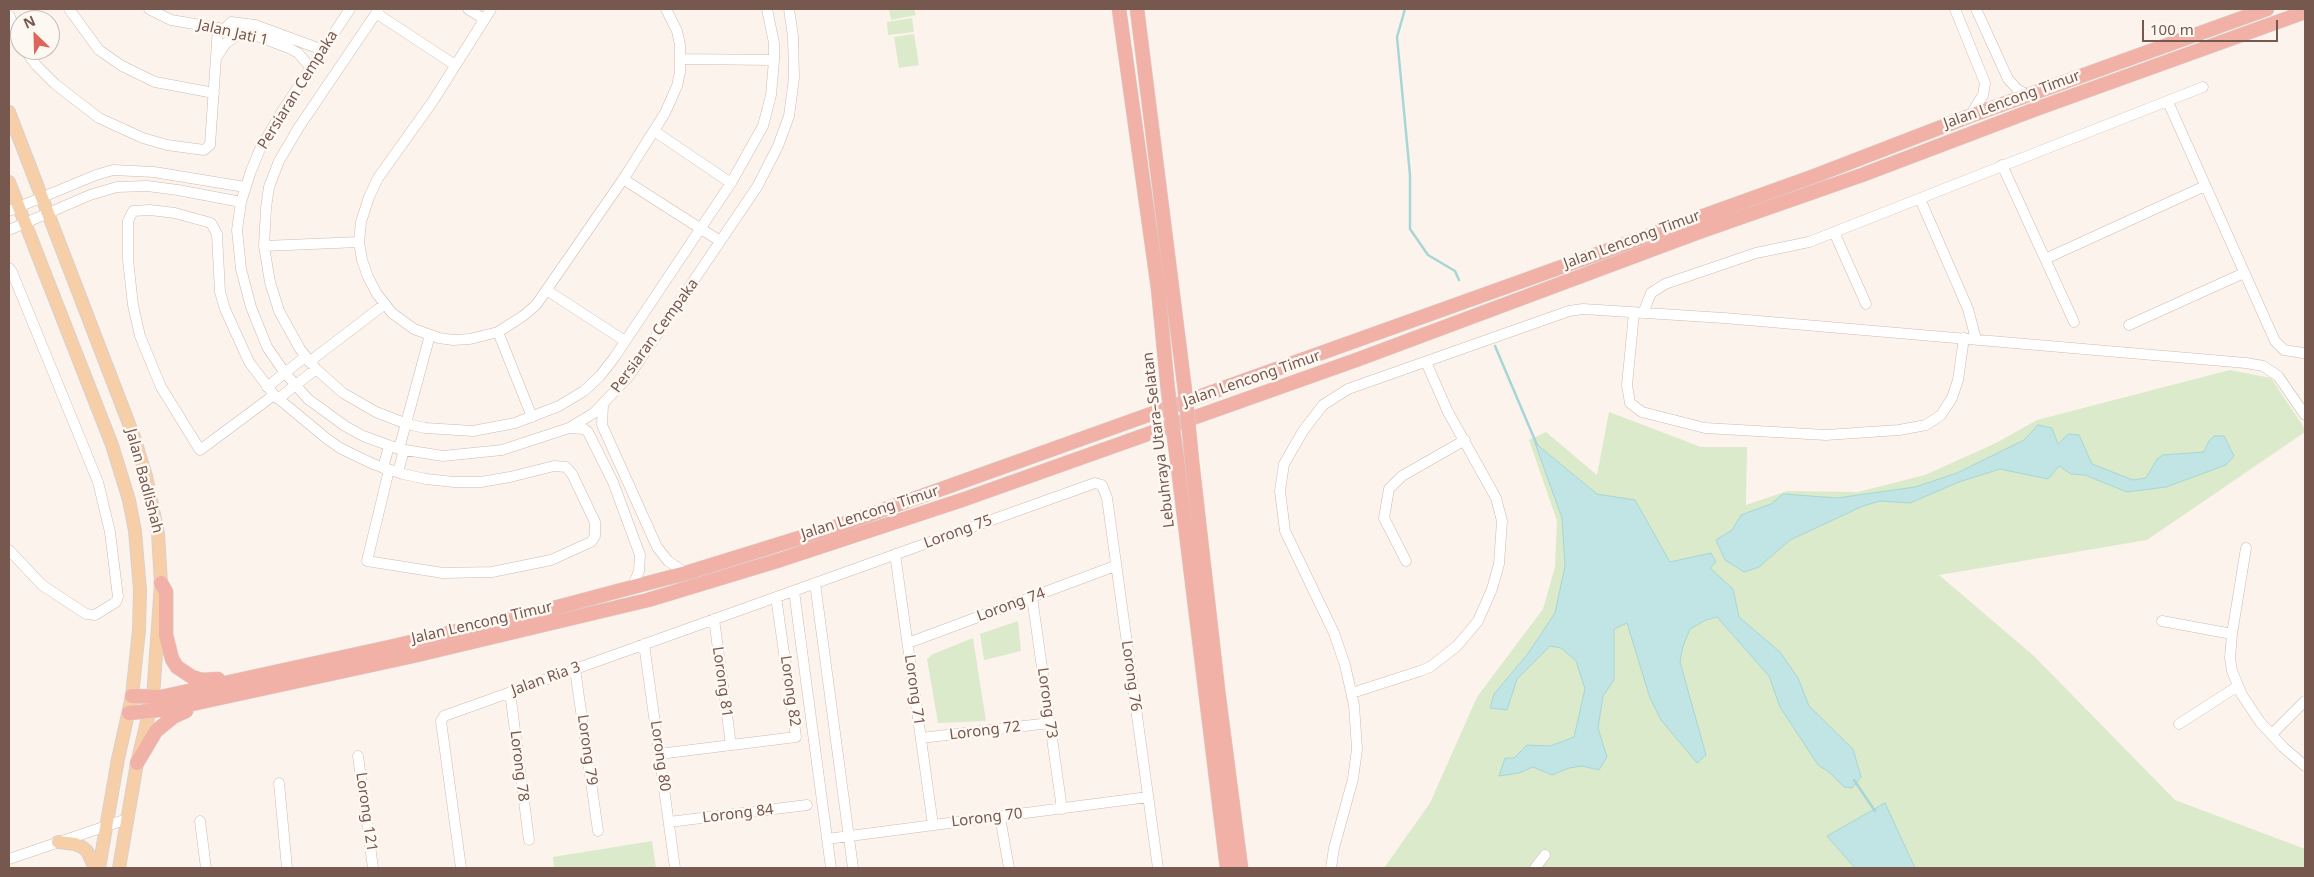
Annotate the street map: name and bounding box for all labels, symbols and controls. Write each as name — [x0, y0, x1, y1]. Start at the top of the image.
north arrow — [10, 10, 60, 60]
scale bar — [2144, 10, 2280, 42]
text: N — [20, 11, 38, 33]
street label: Jalan Jati 1 — [196, 16, 270, 50]
text: 100 m — [2150, 19, 2194, 39]
street label: Persiaran Cempaka — [254, 27, 342, 153]
street label: Jalan Lencong Timur — [1941, 67, 2083, 133]
street label: Jalan Lencong Timur — [1561, 207, 1703, 273]
street label: Persiaran Cempaka — [608, 275, 702, 397]
street label: Jalan Lencong Timur — [1181, 347, 1323, 411]
street label: Lebuhraya Utara–Selatan — [1139, 351, 1179, 529]
street label: Jalan Badlishah — [121, 427, 167, 535]
street label: Jalan Lencong Timur — [799, 482, 941, 544]
street label: Lorong 75 — [921, 511, 995, 553]
street label: Lorong 74 — [974, 584, 1048, 626]
street label: Jalan Lencong Timur — [410, 598, 554, 648]
street label: Lorong 76 — [1117, 639, 1145, 713]
street label: Lorong 81 — [708, 645, 736, 719]
street label: Lorong 71 — [900, 653, 928, 727]
street label: Lorong 82 — [776, 654, 804, 728]
street label: Jalan Ria 3 — [509, 658, 583, 700]
street label: Lorong 73 — [1033, 666, 1061, 740]
street label: Lorong 79 — [573, 713, 601, 787]
street label: Lorong 72 — [948, 718, 1022, 744]
street label: Lorong 80 — [646, 719, 674, 793]
street label: Lorong 78 — [506, 729, 532, 803]
street label: Lorong 121 — [352, 771, 380, 853]
street label: Lorong 84 — [701, 801, 775, 827]
street label: Lorong 70 — [950, 805, 1024, 831]

